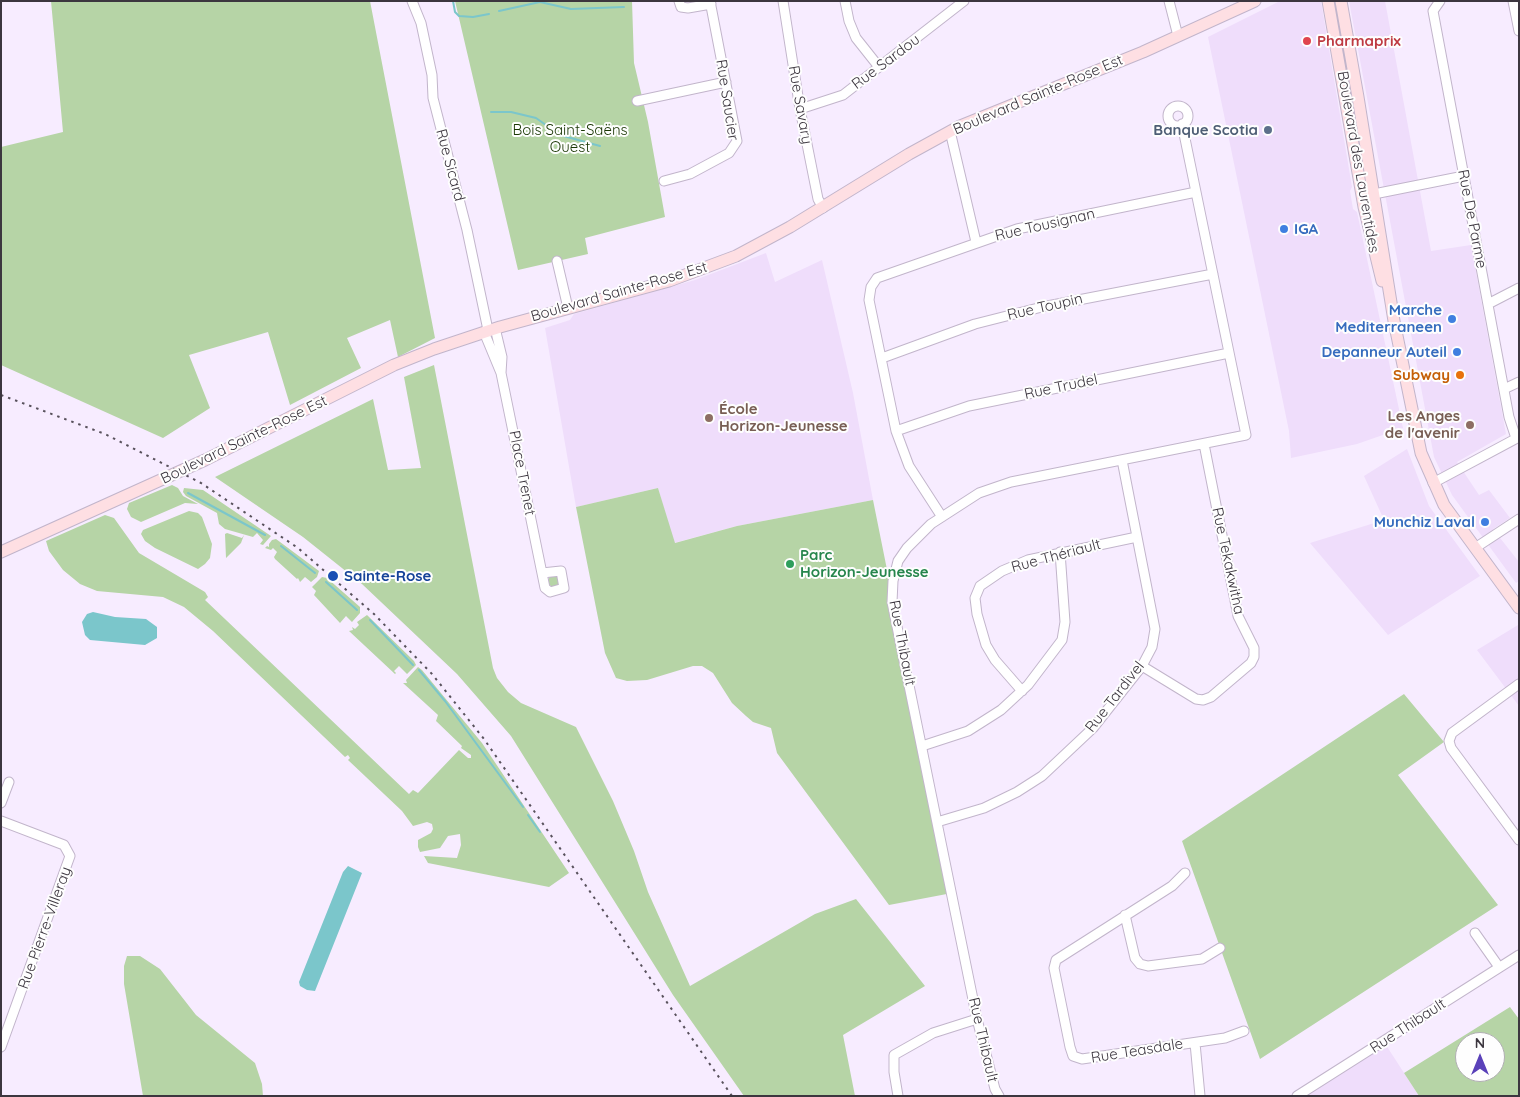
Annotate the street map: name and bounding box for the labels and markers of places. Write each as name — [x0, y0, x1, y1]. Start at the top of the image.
place label: Pharmaprix — [1317, 32, 1401, 50]
marker: Pharmaprix — [1301, 35, 1313, 47]
place label: Banque Scotia — [1153, 121, 1258, 139]
marker: Banque Scotia — [1262, 124, 1274, 136]
place label: IGA — [1294, 220, 1318, 238]
marker: IGA — [1278, 223, 1290, 235]
place label: Marche Mediterraneen — [1335, 301, 1442, 336]
marker: Marche Mediterraneen — [1446, 313, 1458, 325]
place label: Depanneur Auteil — [1321, 343, 1447, 361]
marker: Depanneur Auteil — [1451, 346, 1463, 358]
place label: Subway — [1393, 366, 1450, 384]
marker: Subway — [1454, 369, 1466, 381]
place label: École Horizon-Jeunesse — [719, 400, 848, 435]
place label: Les Anges de l'avenir — [1385, 407, 1460, 442]
marker: École Horizon-Jeunesse — [703, 412, 715, 424]
marker: Les Anges de l'avenir — [1464, 419, 1476, 431]
place label: Munchiz Laval — [1374, 513, 1475, 531]
marker: Munchiz Laval — [1479, 516, 1491, 528]
place label: Parc Horizon-Jeunesse — [800, 546, 929, 581]
marker: Parc Horizon-Jeunesse — [784, 558, 796, 570]
place label: Sainte-Rose — [344, 567, 431, 585]
marker: Sainte-Rose — [326, 569, 340, 583]

